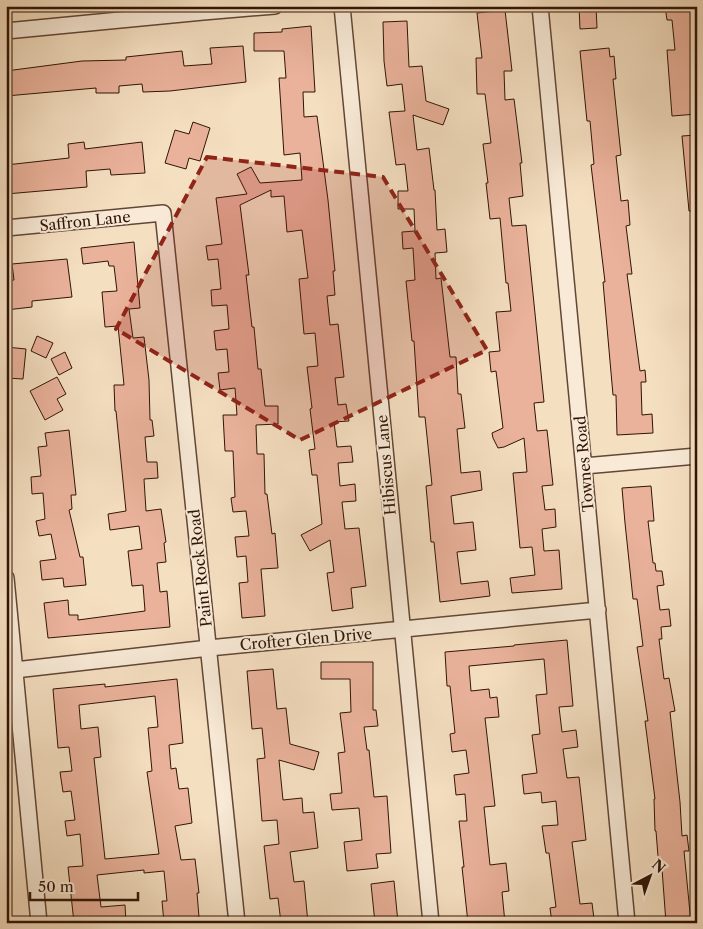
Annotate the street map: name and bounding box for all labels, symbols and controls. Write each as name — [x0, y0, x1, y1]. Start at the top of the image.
street label: Saffron Lane — [39, 207, 131, 235]
street label: Hibiscus Lane — [372, 414, 400, 516]
street label: Townes Road — [570, 415, 598, 513]
street label: Paint Rock Road — [184, 508, 216, 628]
street label: Crofter Glen Drive — [239, 624, 373, 654]
north arrow — [626, 852, 676, 902]
text: N — [648, 855, 669, 877]
scale bar — [30, 869, 138, 901]
text: 50 m — [38, 877, 74, 896]

